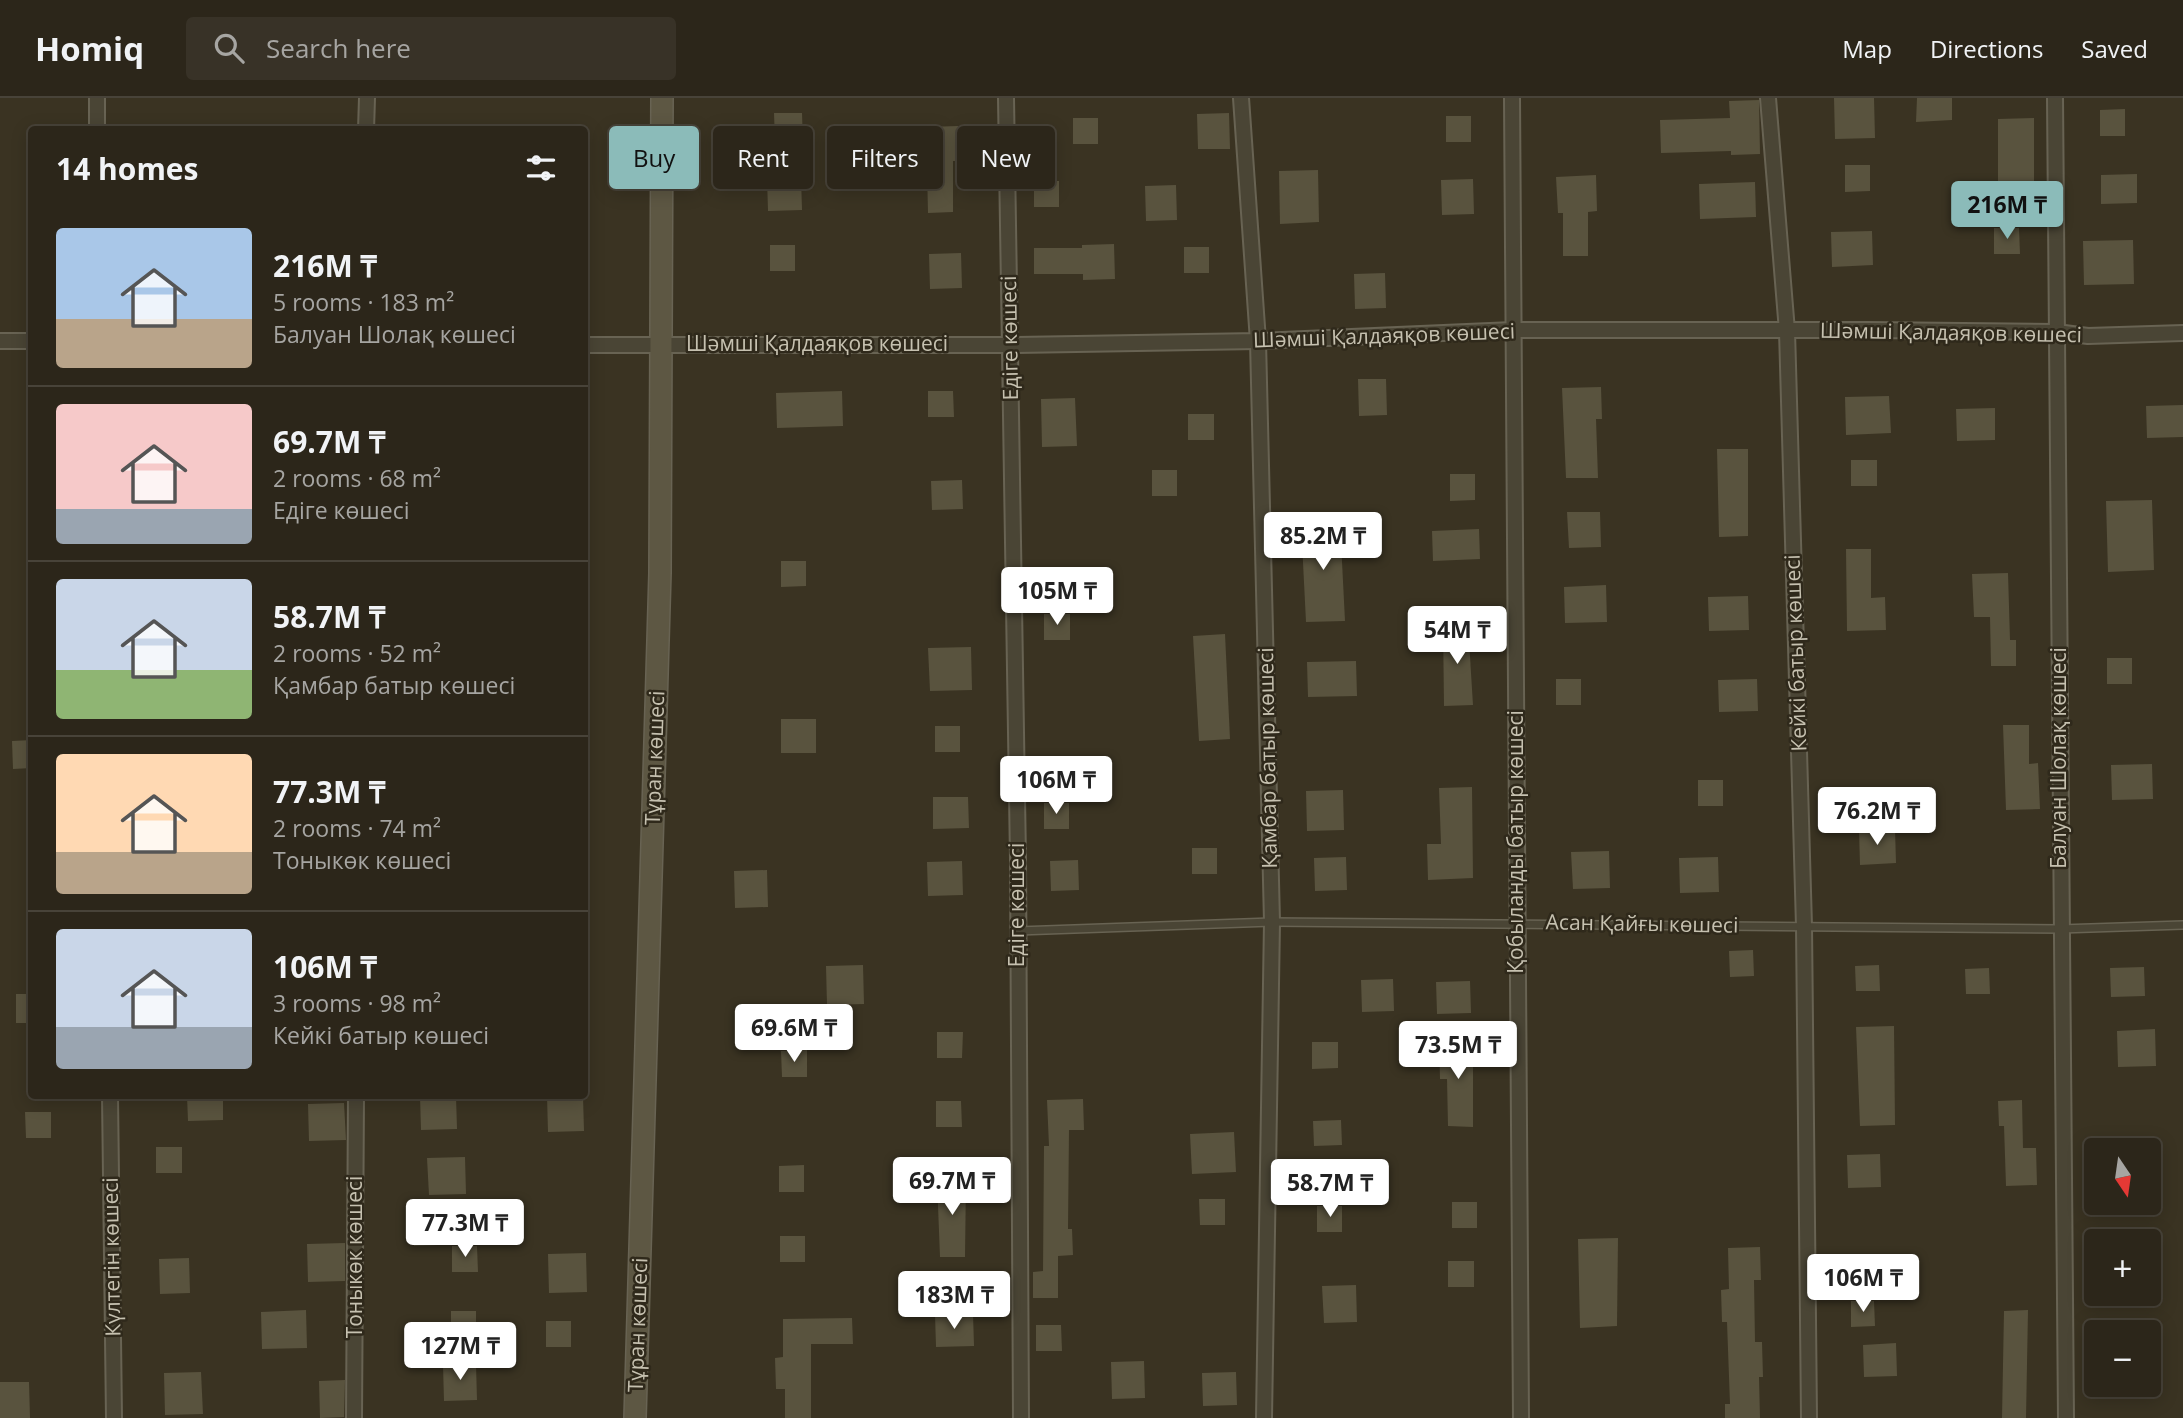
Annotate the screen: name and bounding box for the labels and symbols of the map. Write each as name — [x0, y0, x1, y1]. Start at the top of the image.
pin: 216M ₸ — [1950, 181, 2064, 241]
street label: Едіге көшесі — [994, 275, 1024, 401]
street label: Шәмші Қалдаяқов көшесі — [1252, 316, 1515, 354]
street label: Шәмші Қалдаяқов көшесі — [1820, 316, 2082, 348]
street label: Шәмші Қалдаяқов көшесі — [686, 329, 948, 357]
pin: 85.2M ₸ — [1258, 512, 1388, 572]
street label: Кейкі батыр көшесі — [1778, 554, 1812, 752]
pin: 105M ₸ — [1000, 568, 1114, 627]
pin: 54M ₸ — [1408, 606, 1506, 666]
street label: Қамбар батыр көшесі — [1251, 647, 1283, 869]
street label: Балуан Шолақ көшесі — [2044, 647, 2072, 869]
street label: Тұран көшесі — [638, 690, 670, 826]
street label: Қобыланды батыр көшесі — [1501, 710, 1529, 974]
pin: 106M ₸ — [999, 756, 1113, 816]
pin: 76.2M ₸ — [1812, 788, 1942, 847]
street label: Едіге көшесі — [1002, 843, 1030, 967]
street label: Асан Қайғы көшесі — [1545, 907, 1739, 939]
pin: 69.6M ₸ — [729, 1004, 859, 1064]
pin: 73.5M ₸ — [1393, 1021, 1523, 1081]
north arrow — [2084, 1138, 2161, 1214]
pin: 69.7M ₸ — [887, 1158, 1017, 1217]
pin: 58.7M ₸ — [1265, 1160, 1395, 1219]
street label: Тоныкөк көшесі — [340, 1176, 368, 1338]
street label: Күлтегін көшесі — [96, 1177, 126, 1337]
pin: 77.3M ₸ — [400, 1200, 530, 1259]
pin: 106M ₸ — [1806, 1254, 1920, 1314]
street label: Тұран көшесі — [621, 1257, 653, 1393]
pin: 183M ₸ — [897, 1272, 1011, 1331]
pin: 127M ₸ — [403, 1322, 517, 1382]

